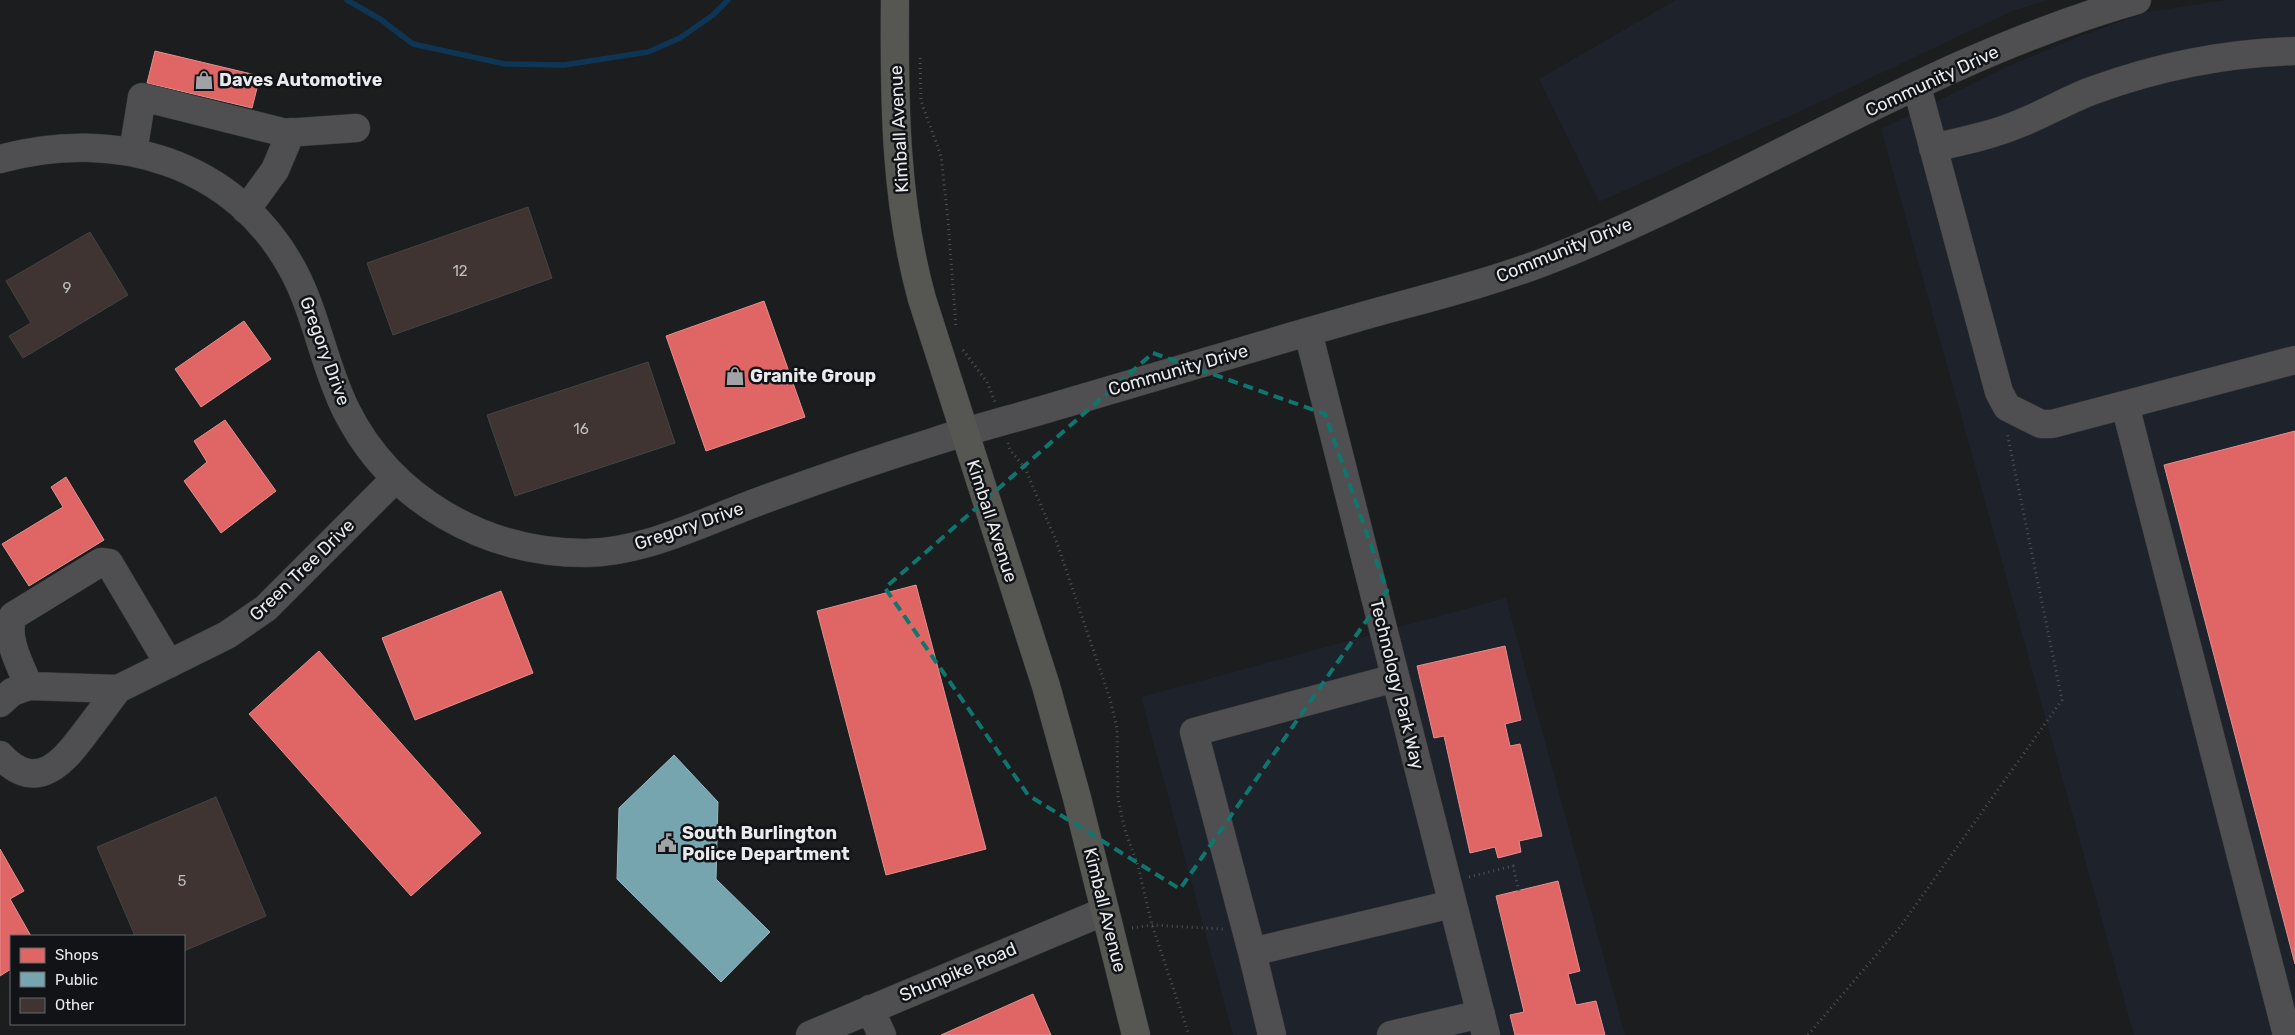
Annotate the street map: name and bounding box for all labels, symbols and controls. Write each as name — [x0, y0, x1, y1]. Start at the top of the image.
street label: Community Drive — [1862, 40, 2002, 122]
street label: Kimball Avenue — [885, 65, 913, 193]
shop icon: Daves Automotive — [193, 69, 215, 91]
place label: Daves Automotive — [219, 69, 383, 91]
street label: Community Drive — [1493, 213, 1635, 287]
house number: 12 — [452, 262, 468, 280]
house number: 9 — [63, 279, 72, 297]
street label: Gregory Drive — [295, 294, 355, 408]
street label: Community Drive — [1105, 339, 1251, 401]
shop icon: Granite Group — [724, 365, 746, 387]
place label: Granite Group — [750, 365, 876, 387]
house number: 16 — [573, 420, 589, 438]
street label: Kimball Avenue — [962, 457, 1022, 585]
street label: Gregory Drive — [631, 497, 747, 555]
street label: Green Tree Drive — [245, 514, 359, 626]
street label: Technology Park Way — [1365, 596, 1429, 772]
place label: South Burlington Police Department — [682, 822, 850, 865]
public building icon: South Burlington Police Department — [656, 832, 678, 854]
street label: Kimball Avenue — [1079, 845, 1131, 975]
house number: 5 — [178, 872, 187, 890]
legend — [10, 935, 185, 1025]
street label: Shunpike Road — [896, 937, 1020, 1007]
text: Shops — [55, 946, 99, 964]
text: Public — [55, 971, 98, 989]
text: Other — [55, 996, 95, 1014]

